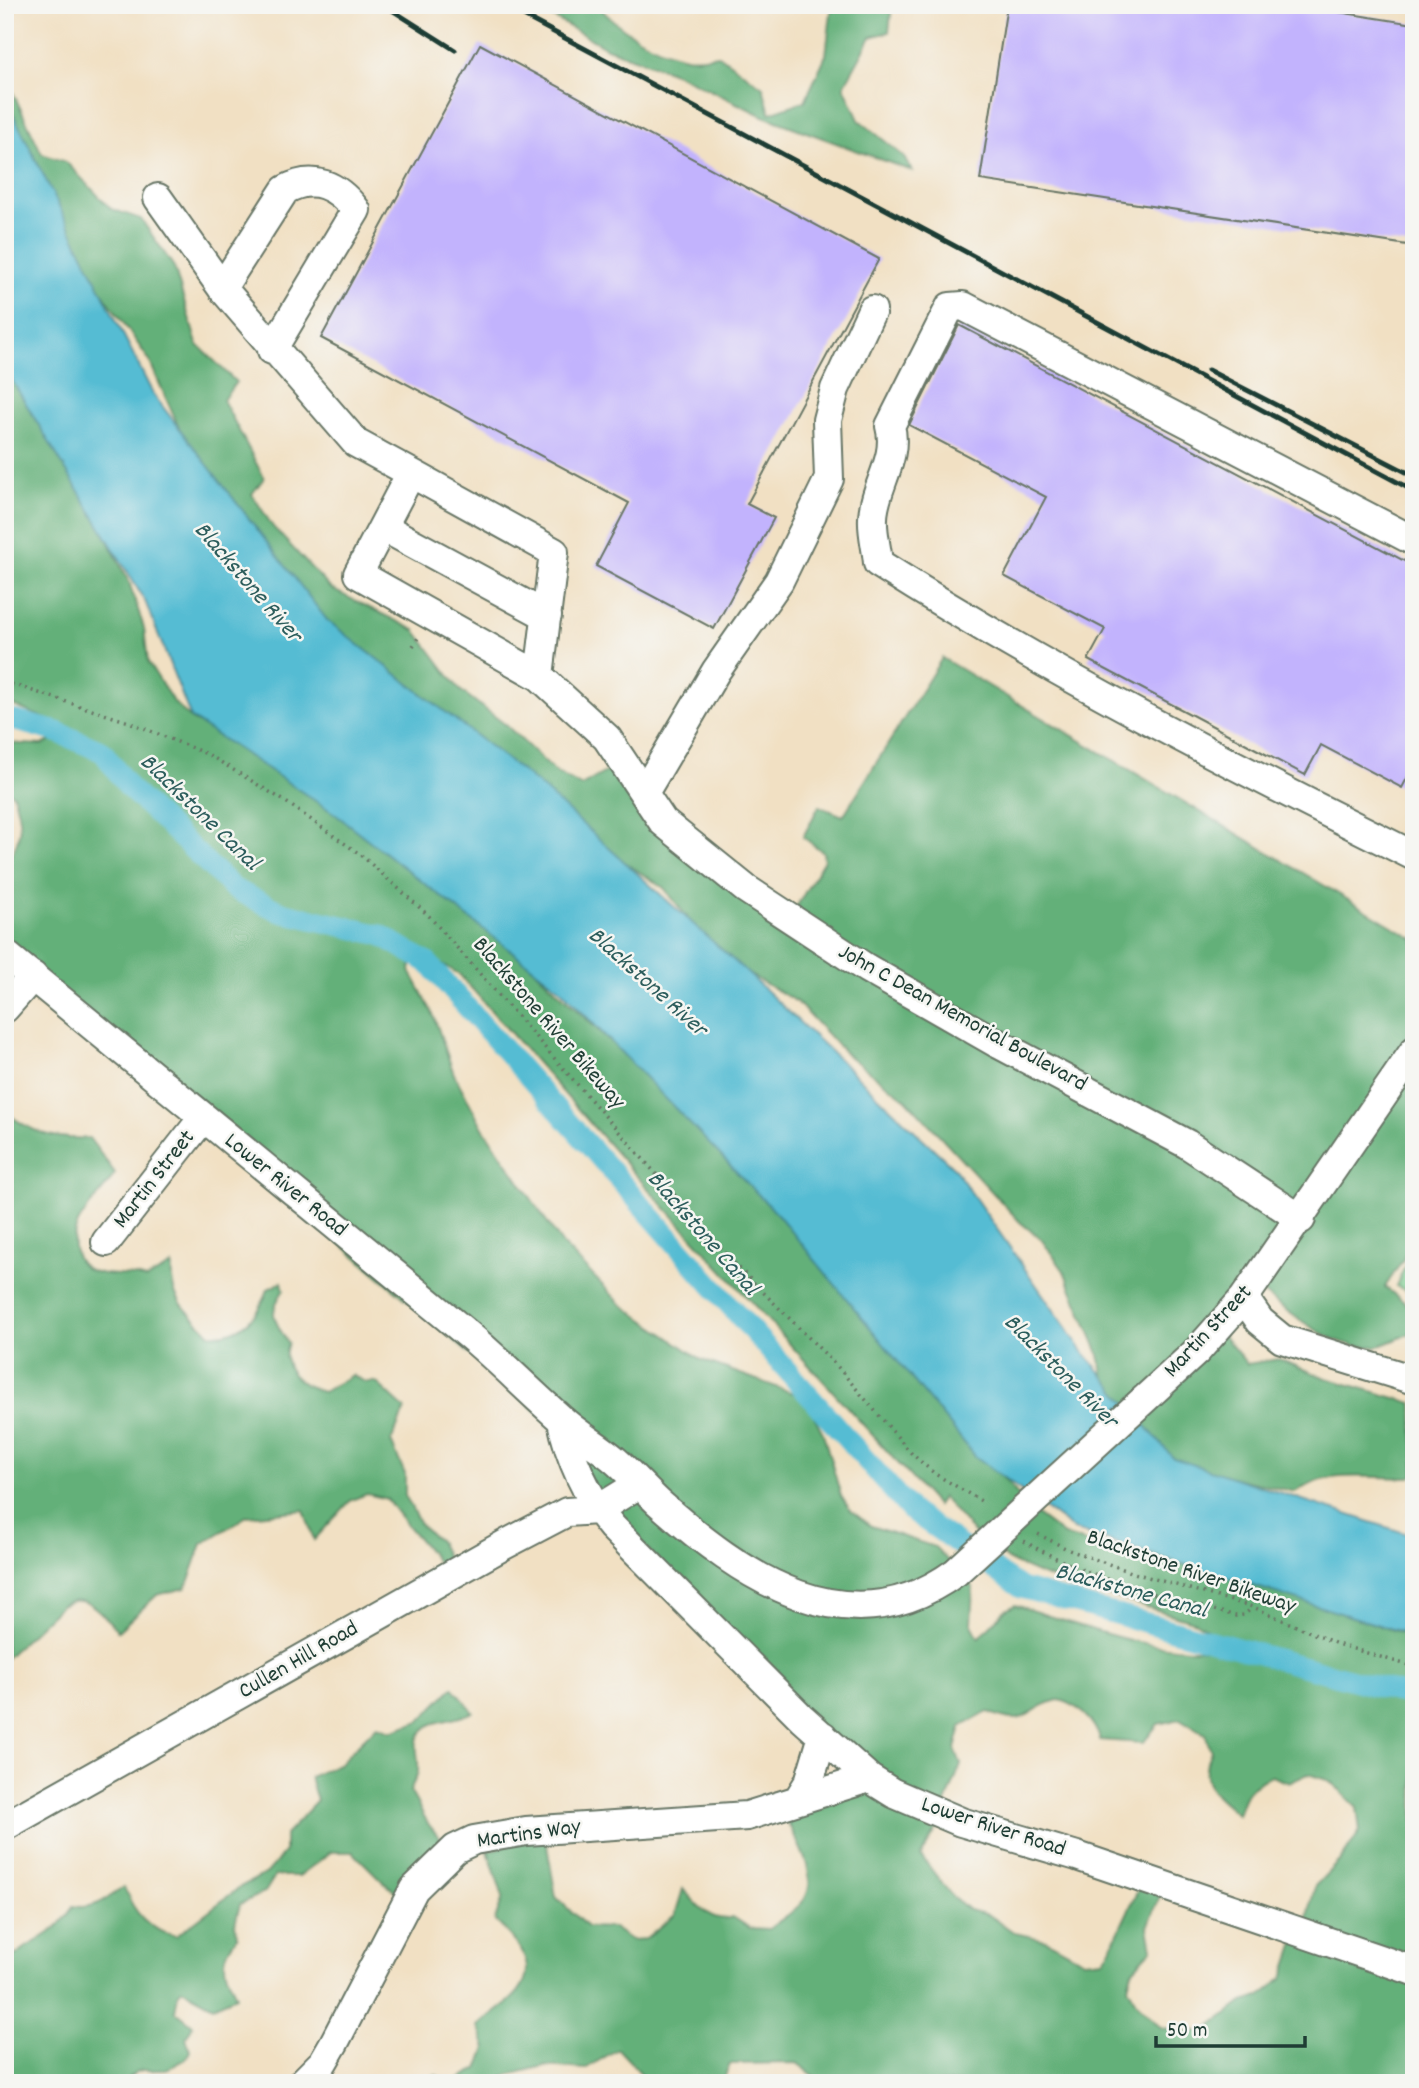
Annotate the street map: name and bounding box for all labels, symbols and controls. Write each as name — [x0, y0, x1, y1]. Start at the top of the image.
water label: Blackstone River — [185, 515, 311, 653]
water label: Blackstone Canal — [131, 747, 268, 881]
water label: Blackstone River — [580, 920, 716, 1048]
street label: Blackstone River Bikeway — [464, 931, 633, 1118]
street label: John C Dean Memorial Boulevard — [831, 937, 1093, 1101]
street label: Martin Street — [106, 1124, 204, 1236]
street label: Lower River Road — [216, 1126, 354, 1246]
water label: Blackstone Canal — [638, 1164, 767, 1306]
street label: Martin Street — [1157, 1278, 1261, 1386]
water label: Blackstone River — [995, 1307, 1127, 1439]
street label: Blackstone River Bikeway — [1082, 1522, 1300, 1624]
water label: Blackstone Canal — [1051, 1555, 1213, 1629]
street label: Cullen Hill Road — [233, 1613, 365, 1709]
street label: Lower River Road — [916, 1789, 1070, 1867]
street label: Martins Way — [475, 1811, 584, 1859]
scale bar — [1156, 2004, 1305, 2048]
text: 50 m — [1167, 2017, 1207, 2047]

